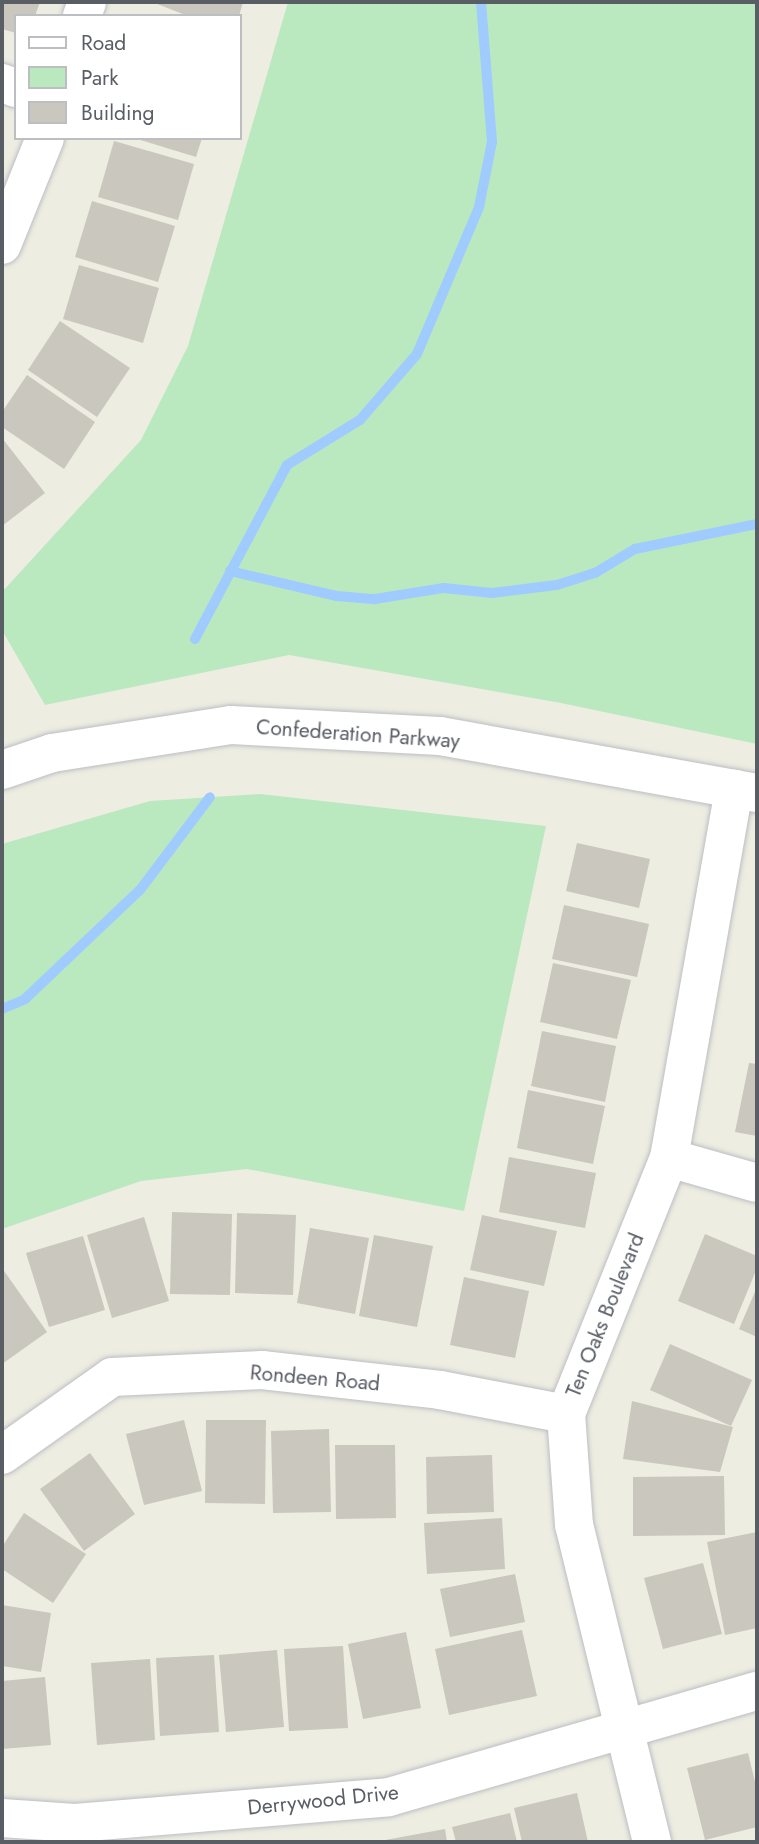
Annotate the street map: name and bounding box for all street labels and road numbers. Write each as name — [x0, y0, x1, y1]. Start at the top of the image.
street label: Confederation Parkway — [255, 714, 461, 754]
street label: Ten Oaks Boulevard — [561, 1229, 649, 1401]
street label: Rondeen Road — [249, 1360, 381, 1396]
street label: Derrywood Drive — [246, 1780, 400, 1820]

